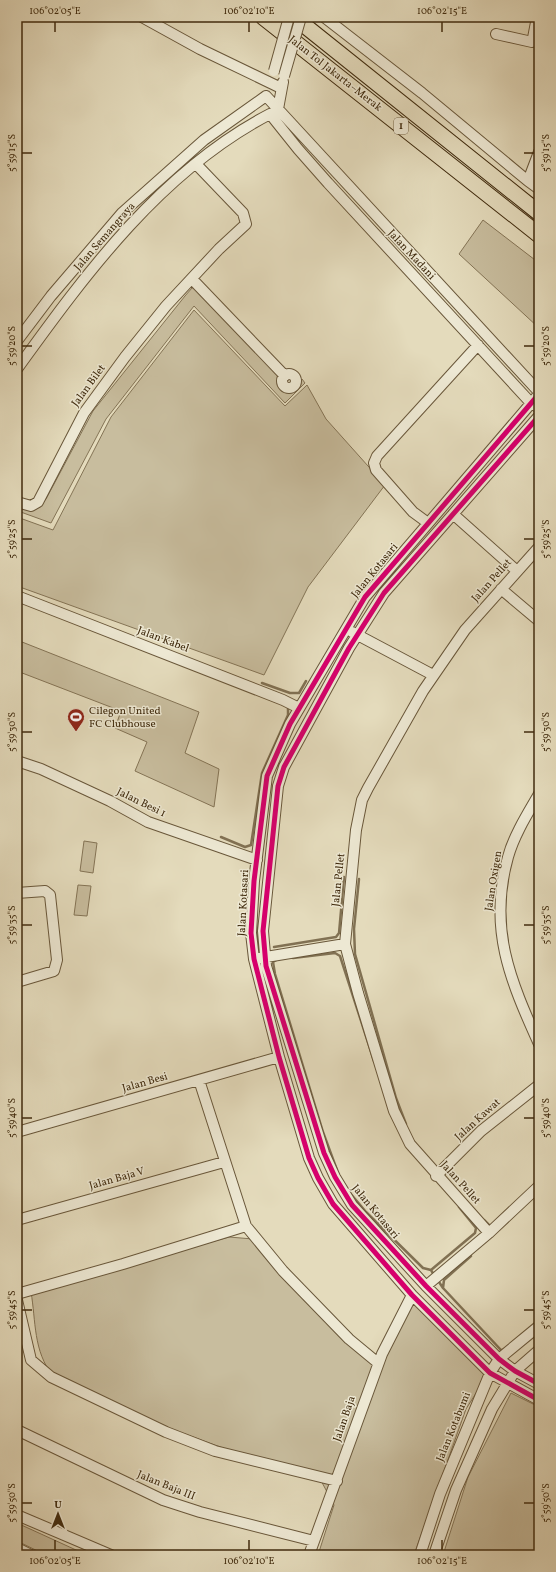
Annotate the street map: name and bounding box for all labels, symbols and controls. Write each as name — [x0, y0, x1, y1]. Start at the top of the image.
text: 106°02'05"E — [29, 4, 81, 18]
text: 106°02'10"E — [224, 4, 274, 18]
text: 106°02'15"E — [417, 4, 467, 18]
street label: Jalan Tol Jakarta–Merak — [285, 33, 385, 115]
road number: 1 — [394, 118, 408, 134]
text: 5°59'15"S — [5, 134, 19, 172]
text: 5°59'15"S — [539, 134, 553, 172]
street label: Jalan Semangraya — [71, 199, 139, 275]
street label: Jalan Madani — [384, 227, 438, 283]
text: 5°59'20"S — [5, 326, 19, 366]
text: 5°59'20"S — [539, 326, 553, 366]
street label: Jalan Bilet — [68, 362, 110, 410]
text: 5°59'25"S — [5, 519, 19, 559]
text: 5°59'25"S — [539, 519, 553, 559]
street label: Jalan Kotasari — [348, 540, 402, 602]
street label: Jalan Pellet — [468, 556, 516, 606]
street label: Jalan Kabel — [135, 623, 191, 657]
place label: Cilegon United FC Clubhouse — [89, 704, 161, 732]
sports icon: Cilegon United FC Clubhouse — [66, 707, 86, 732]
text: 5°59'30"S — [5, 712, 19, 752]
text: 5°59'30"S — [539, 712, 553, 752]
street label: Jalan Besi 1 — [114, 785, 168, 821]
street label: Jalan Oxigen — [482, 849, 506, 912]
street label: Jalan Pellet — [329, 852, 349, 907]
street label: Jalan Kotasari — [235, 869, 253, 937]
text: 5°59'35"S — [5, 905, 19, 945]
text: 5°59'35"S — [539, 905, 553, 945]
street label: Jalan Besi — [120, 1069, 170, 1097]
street label: Jalan Kawat — [452, 1095, 504, 1145]
text: 5°59'40"S — [5, 1098, 19, 1138]
text: 5°59'40"S — [539, 1098, 553, 1138]
street label: Jalan Pellet — [436, 1158, 484, 1208]
street label: Jalan Baja V — [88, 1164, 147, 1194]
street label: Jalan Kotasari — [348, 1182, 402, 1242]
text: 5°59'45"S — [5, 1291, 19, 1329]
text: 5°59'45"S — [539, 1291, 553, 1329]
street label: Jalan Kotabumi — [433, 1390, 475, 1464]
street label: Jalan Baja — [330, 1394, 360, 1444]
street label: Jalan Baja III — [135, 1468, 197, 1504]
text: 5°59'50"S — [5, 1483, 19, 1523]
text: 5°59'50"S — [539, 1483, 553, 1523]
north arrow — [38, 1494, 78, 1534]
text: U — [54, 1498, 62, 1513]
text: 106°02'05"E — [29, 1554, 81, 1568]
text: 106°02'10"E — [224, 1554, 274, 1568]
text: 106°02'15"E — [417, 1554, 467, 1568]

